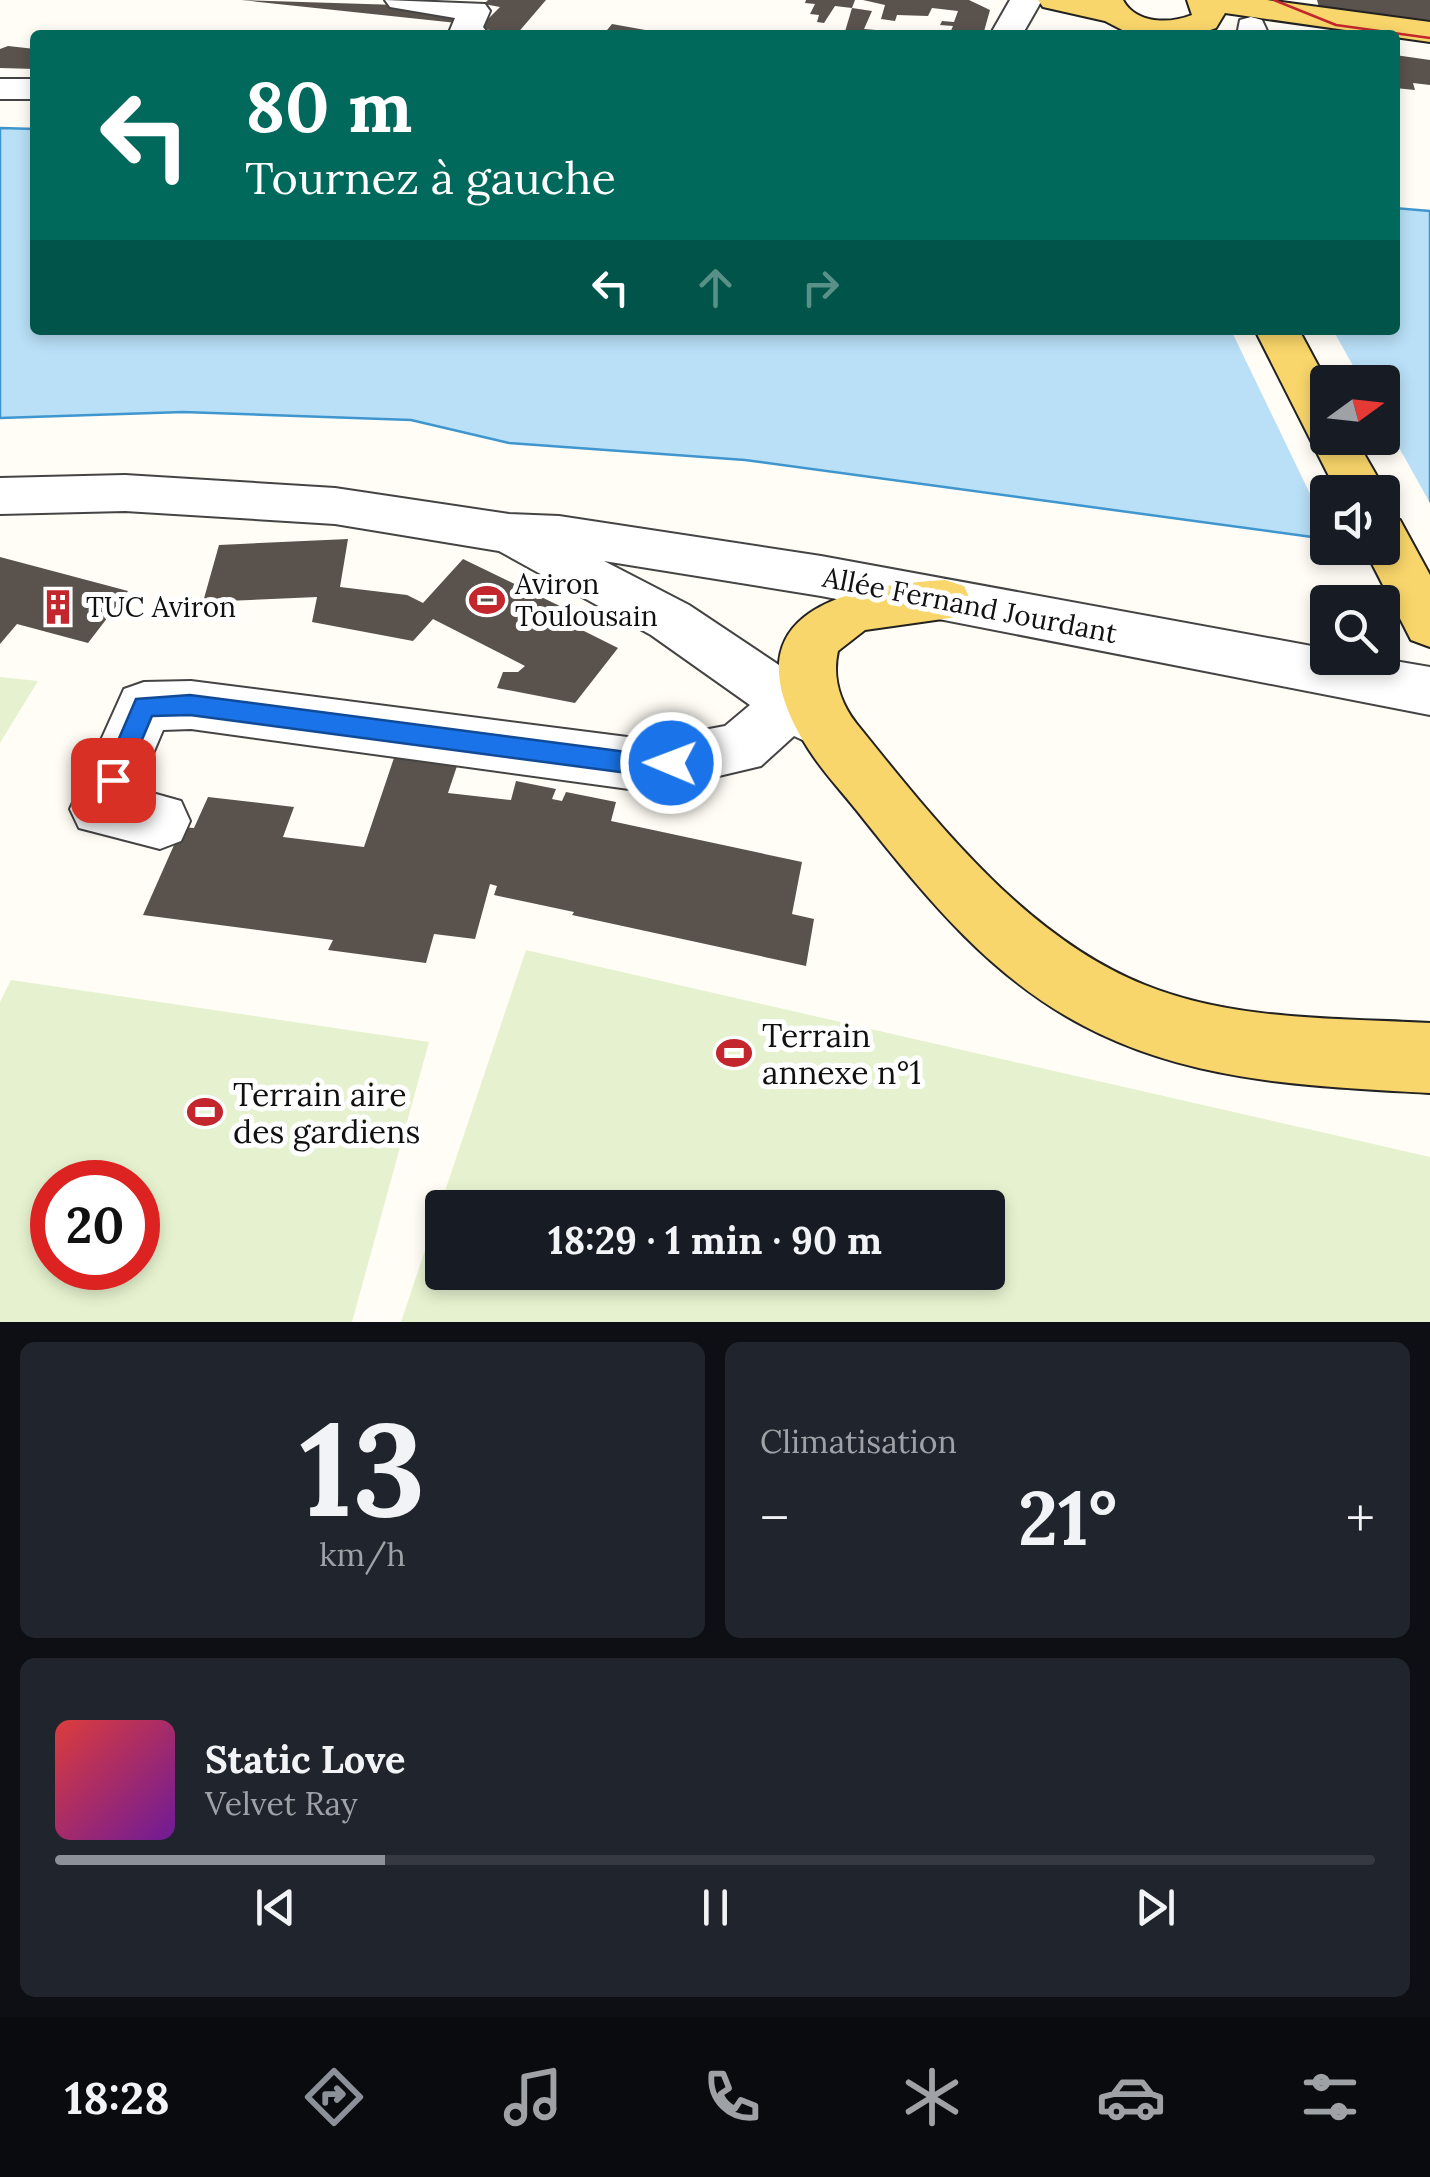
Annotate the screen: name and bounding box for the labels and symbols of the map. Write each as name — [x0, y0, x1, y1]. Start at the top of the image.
north arrow — [1310, 365, 1400, 455]
street label: Allée Fernand Jourdant — [819, 559, 1120, 651]
place label: Aviron Toulousain — [514, 566, 658, 634]
sports icon: Aviron Toulousain — [468, 581, 506, 619]
building icon: TUC Aviron — [39, 588, 77, 626]
place label: TUC Aviron — [86, 589, 236, 625]
position arrow — [619, 711, 723, 815]
pin — [71, 738, 156, 823]
place label: Terrain annexe n°1 — [762, 1015, 921, 1093]
sports icon: Terrain annexe n°1 — [715, 1034, 753, 1072]
place label: Terrain aire des gardiens — [233, 1074, 420, 1152]
sports icon: Terrain aire des gardiens — [186, 1093, 224, 1131]
speed limit sign: 20 — [30, 1160, 160, 1290]

